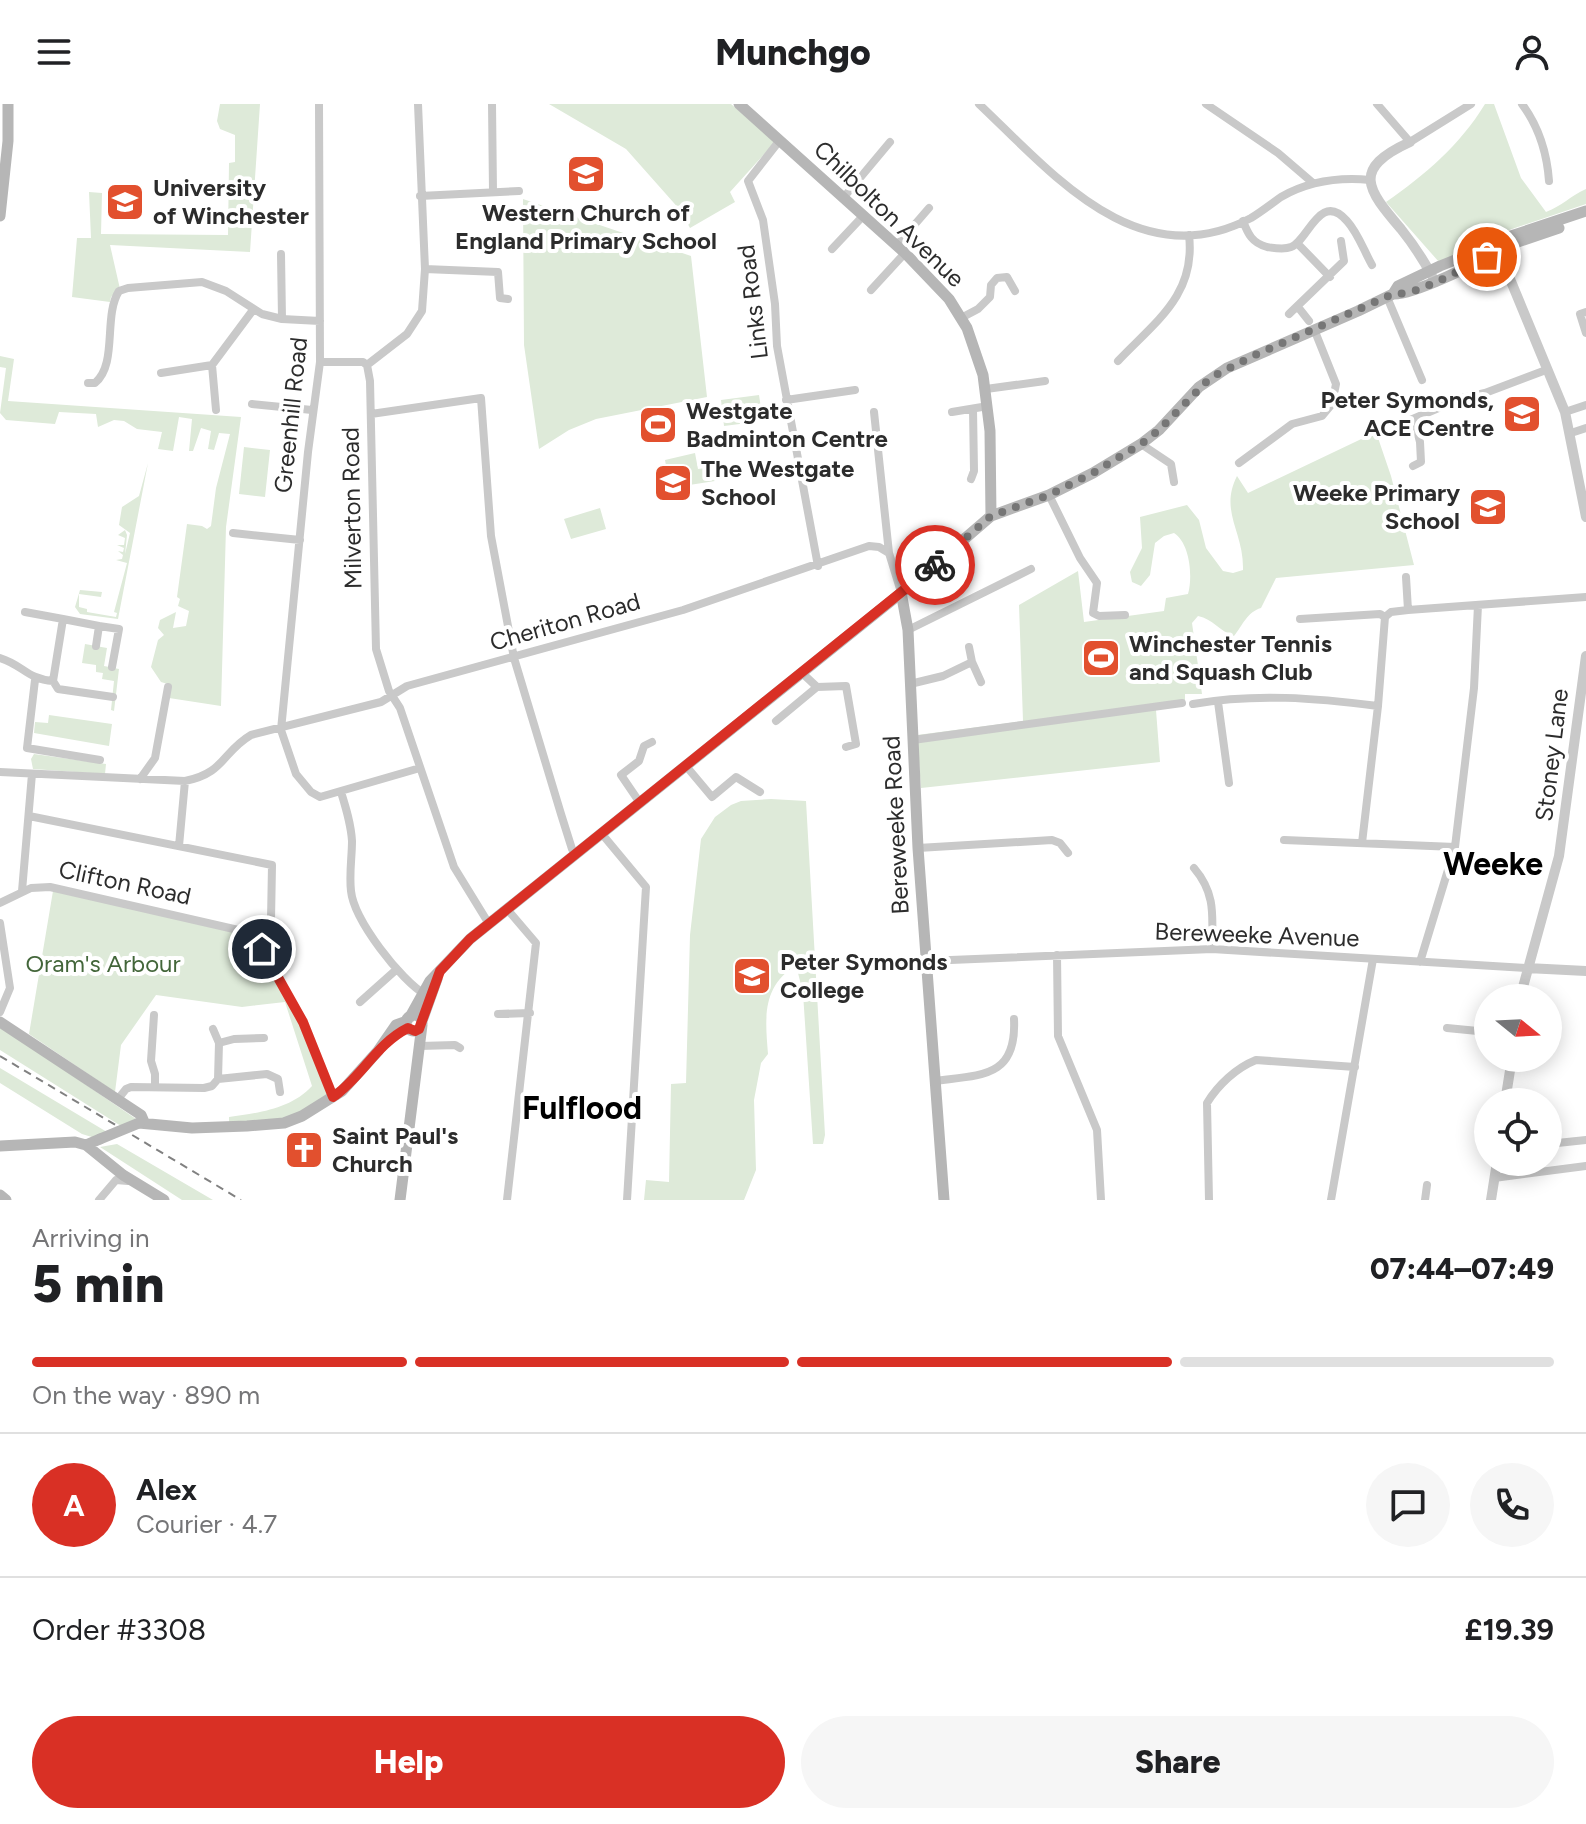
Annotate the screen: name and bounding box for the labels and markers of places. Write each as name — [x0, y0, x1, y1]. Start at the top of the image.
school or university icon: Western Church of England Primary School — [565, 153, 607, 195]
place label: University of Winchester — [153, 173, 309, 230]
school or university icon: University of Winchester — [104, 181, 146, 223]
place label: Western Church of England Primary School — [455, 198, 717, 255]
pin — [1453, 223, 1521, 291]
place label: Peter Symonds, ACE Centre — [1320, 385, 1494, 442]
school or university icon: Peter Symonds, ACE Centre — [1501, 393, 1543, 435]
place label: Westgate Badminton Centre — [686, 396, 888, 453]
sports icon: Westgate Badminton Centre — [637, 404, 679, 446]
place label: The Westgate School — [701, 454, 854, 511]
school or university icon: The Westgate School — [652, 462, 694, 504]
place label: Weeke Primary School — [1293, 478, 1460, 535]
school or university icon: Weeke Primary School — [1467, 486, 1509, 528]
place label: Winchester Tennis and Squash Club — [1129, 629, 1332, 686]
sports icon: Winchester Tennis and Squash Club — [1080, 637, 1122, 679]
pin — [228, 915, 296, 983]
place label: Peter Symonds College — [780, 947, 947, 1004]
school or university icon: Peter Symonds College — [731, 955, 773, 997]
place label: Saint Paul's Church — [332, 1121, 458, 1178]
church icon: Saint Paul's Church — [283, 1129, 325, 1171]

